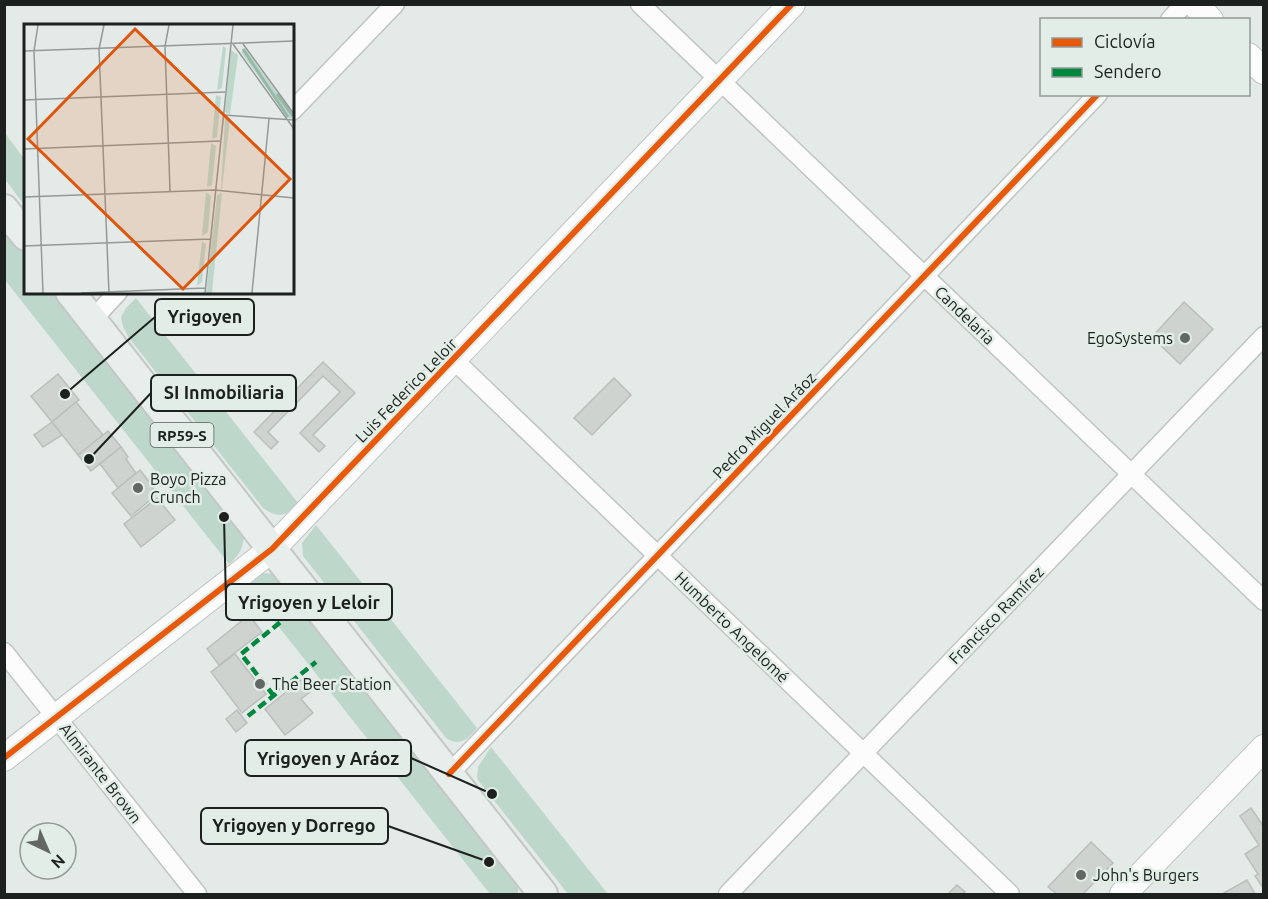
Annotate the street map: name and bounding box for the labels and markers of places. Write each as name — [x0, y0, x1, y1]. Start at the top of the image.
callout: Yrigoyen — [155, 299, 254, 335]
place label: EgoSystems — [1087, 329, 1173, 347]
marker: EgoSystems — [1178, 331, 1192, 345]
callout: SI Inmobiliaria — [151, 375, 296, 411]
place label: Boyo Pizza Crunch — [150, 470, 227, 506]
marker: Boyo Pizza Crunch — [131, 481, 145, 495]
callout: Yrigoyen y Leloir — [226, 584, 392, 620]
place label: The Beer Station — [272, 675, 392, 693]
marker: The Beer Station — [253, 677, 267, 691]
callout: Yrigoyen y Aráoz — [245, 740, 411, 776]
callout: Yrigoyen y Dorrego — [201, 808, 388, 844]
place label: John's Burgers — [1093, 866, 1199, 884]
marker: John's Burgers — [1074, 868, 1088, 882]

